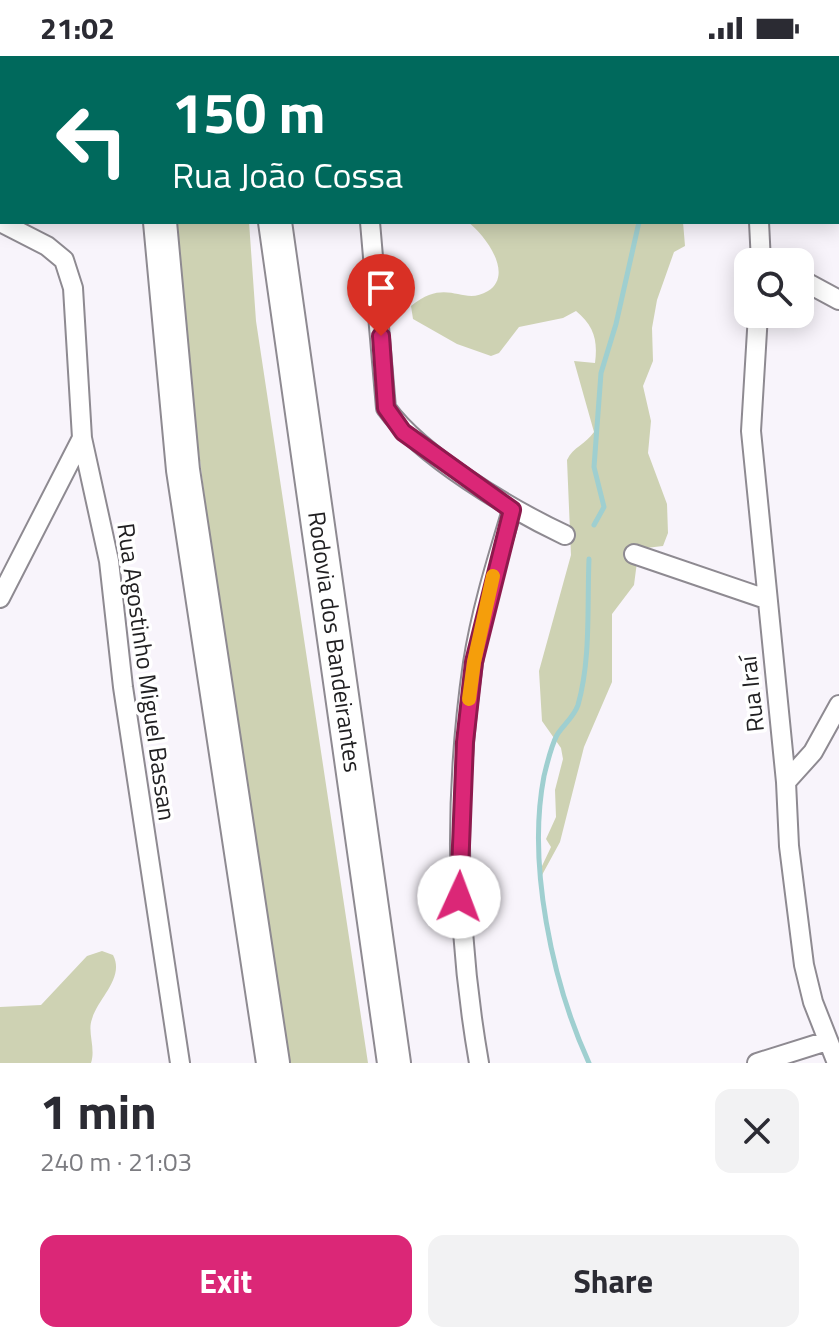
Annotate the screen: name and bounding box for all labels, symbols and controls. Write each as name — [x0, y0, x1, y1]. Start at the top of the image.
text: 21:02 — [40, 5, 115, 51]
text: 150 m — [172, 70, 325, 155]
icon: left — [40, 88, 144, 192]
text: Rua João Cossa — [172, 147, 403, 202]
map controls — [734, 248, 814, 328]
button: search — [734, 248, 814, 328]
pin — [347, 254, 415, 336]
icon: arrive — [359, 266, 403, 310]
street label: Rodovia dos Bandeirantes — [299, 509, 372, 774]
street label: Rua Agostinho Miguel Bassan — [108, 521, 186, 823]
street label: Rua Iraí — [729, 653, 773, 734]
position arrow — [417, 855, 501, 939]
text: 1 min — [40, 1075, 157, 1148]
button: close — [715, 1089, 799, 1173]
text: 240 m · 21:03 — [40, 1142, 192, 1181]
button: Exit — [40, 1235, 412, 1327]
button: Share — [428, 1235, 799, 1327]

